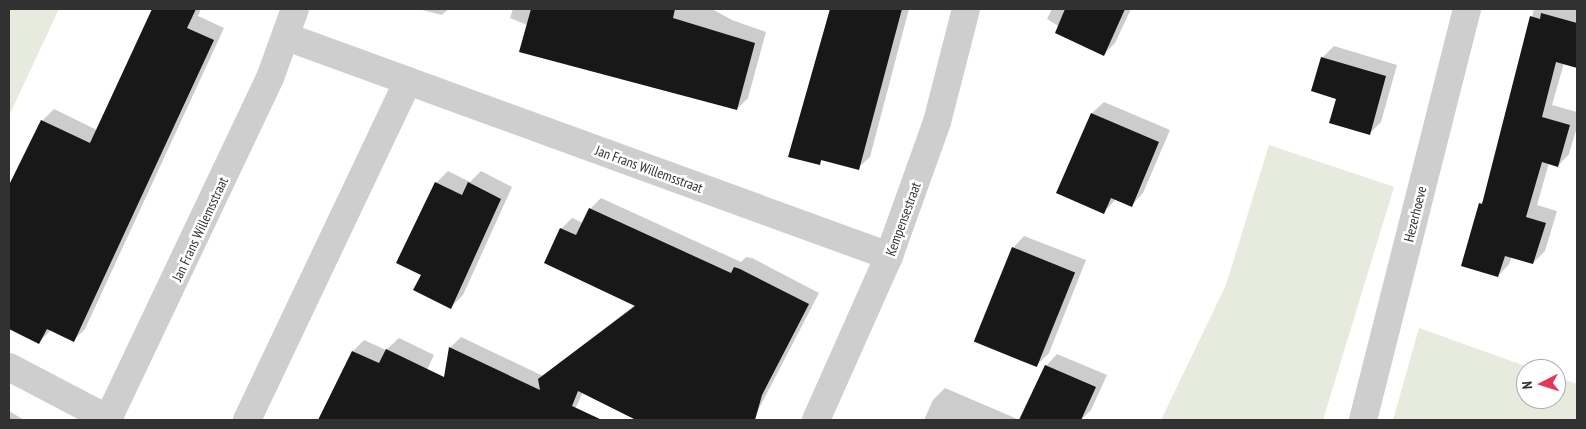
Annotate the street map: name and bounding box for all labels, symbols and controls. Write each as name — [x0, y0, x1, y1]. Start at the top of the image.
street label: Jan Frans Willemsstraat — [593, 142, 705, 196]
street label: Jan Frans Willemsstraat — [168, 174, 232, 284]
street label: Kempensestraat — [882, 180, 924, 258]
street label: Hezerhoeve — [1400, 184, 1430, 244]
north arrow — [1516, 359, 1566, 409]
text: N — [1518, 381, 1536, 390]

